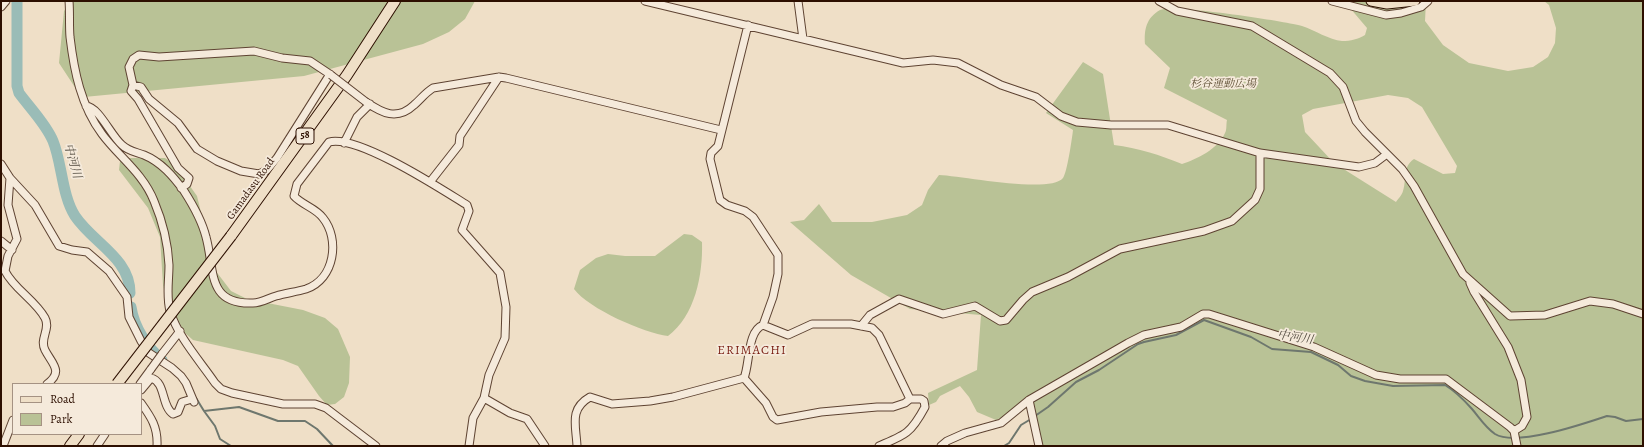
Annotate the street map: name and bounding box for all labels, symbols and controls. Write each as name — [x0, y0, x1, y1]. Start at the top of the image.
park label: 杉谷運動広場 — [1190, 77, 1256, 91]
road number: 58 — [296, 128, 314, 144]
water label: 中河川 — [60, 142, 84, 180]
street label: Gamadasu Road — [224, 156, 278, 222]
water label: 中河川 — [1276, 328, 1314, 348]
district label: ERIMACHI — [717, 343, 787, 359]
legend — [12, 383, 142, 435]
text: Road — [50, 391, 75, 407]
text: Park — [50, 411, 73, 427]

